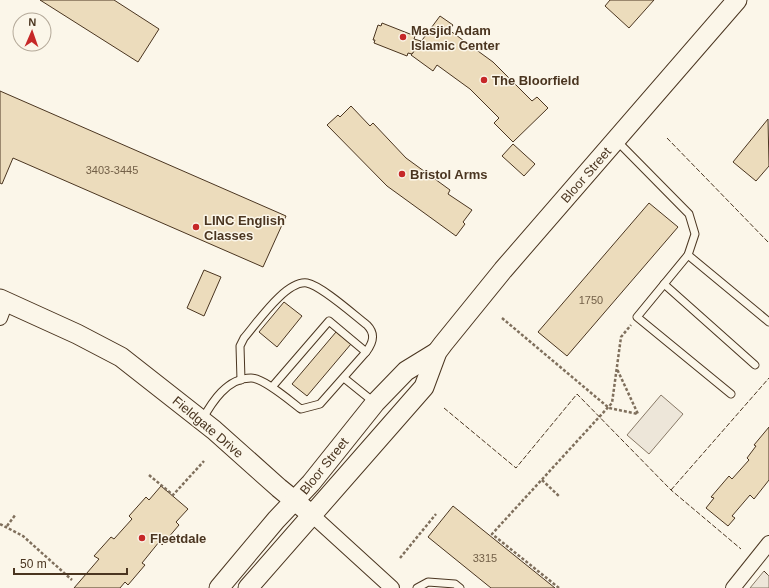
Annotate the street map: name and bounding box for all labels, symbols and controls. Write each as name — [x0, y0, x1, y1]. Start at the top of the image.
north arrow — [12, 12, 52, 52]
text: N — [28, 16, 37, 28]
place label: Masjid Adam Islamic Center — [411, 23, 500, 53]
marker: Masjid Adam Islamic Center — [398, 32, 408, 42]
place label: The Bloorfield — [492, 73, 579, 88]
marker: The Bloorfield — [479, 75, 489, 85]
street label: Bloor Street — [558, 144, 614, 206]
house number: 3403-3445 — [86, 164, 138, 176]
place label: Bristol Arms — [410, 167, 488, 182]
marker: Bristol Arms — [397, 169, 407, 179]
place label: LINC English Classes — [204, 213, 285, 243]
marker: LINC English Classes — [191, 222, 201, 232]
house number: 1750 — [579, 294, 603, 306]
street label: Fieldgate Drive — [170, 393, 246, 461]
street label: Bloor Street — [297, 434, 352, 497]
place label: Fleetdale — [150, 531, 206, 546]
marker: Fleetdale — [137, 533, 147, 543]
scale bar — [14, 550, 127, 576]
house number: 3315 — [473, 552, 497, 564]
text: 50 m — [20, 557, 47, 571]

